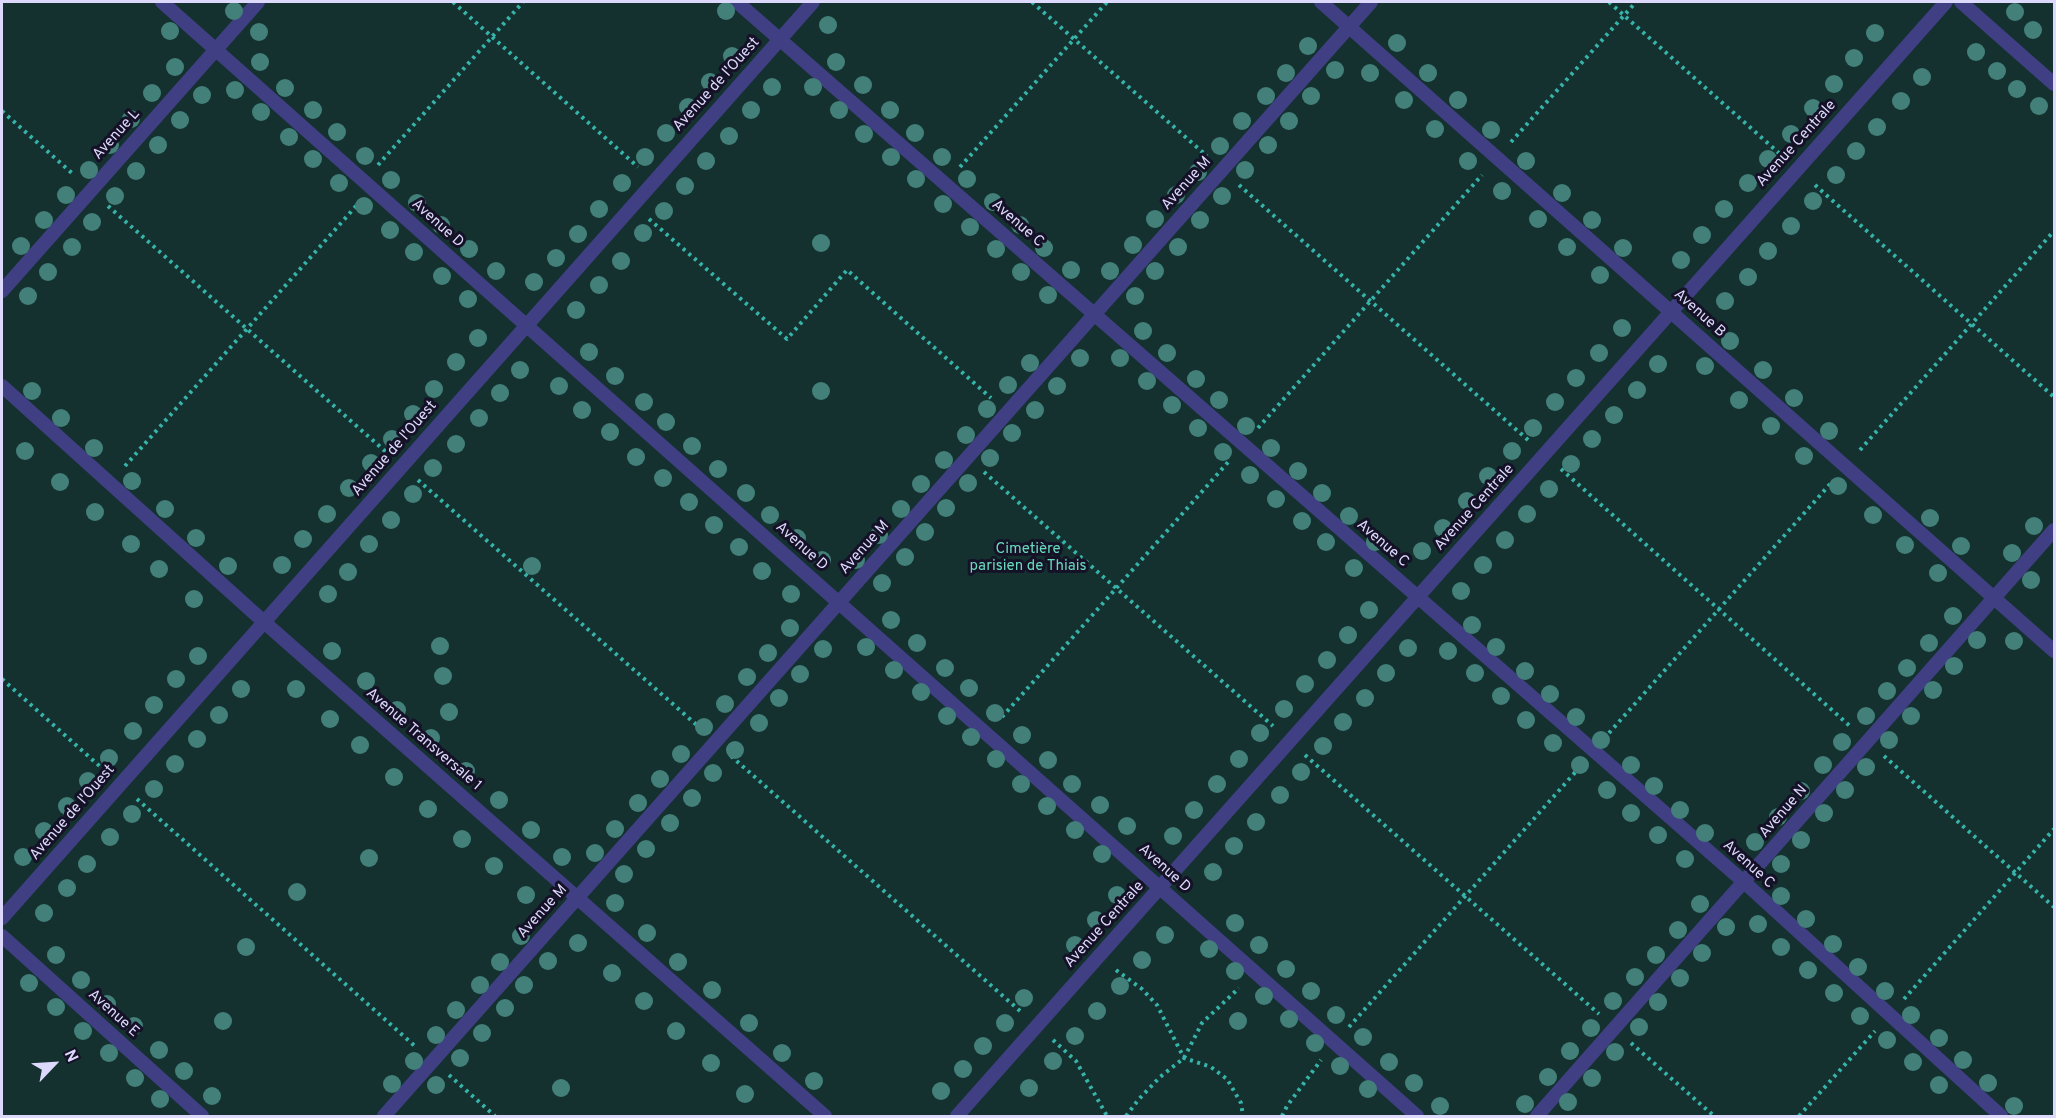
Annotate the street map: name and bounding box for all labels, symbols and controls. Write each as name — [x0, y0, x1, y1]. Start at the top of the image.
street label: Avenue de l'Ouest — [670, 34, 764, 136]
street label: Avenue Centrale — [1753, 97, 1841, 191]
street label: Avenue L — [90, 106, 144, 164]
street label: Avenue M — [1158, 154, 1216, 214]
street label: Avenue D — [407, 196, 467, 252]
street label: Avenue C — [987, 196, 1047, 252]
street label: Avenue B — [1669, 286, 1729, 342]
street label: Avenue de l'Ouest — [349, 398, 441, 500]
street label: Avenue Centrale — [1431, 461, 1519, 555]
street label: Avenue C — [1352, 516, 1412, 572]
street label: Avenue M — [836, 518, 894, 578]
street label: Avenue D — [771, 519, 831, 575]
park label: Cimetière parisien de Thiais — [969, 541, 1087, 576]
street label: Avenue Transversale 1 — [361, 685, 485, 795]
street label: Avenue de l'Ouest — [27, 762, 119, 864]
street label: Avenue N — [1756, 782, 1812, 842]
street label: Avenue C — [1718, 837, 1778, 893]
street label: Avenue D — [1134, 841, 1194, 897]
street label: Avenue Centrale — [1061, 878, 1149, 972]
street label: Avenue M — [514, 882, 572, 942]
street label: Avenue E — [84, 986, 142, 1042]
north arrow — [24, 1034, 84, 1094]
text: N — [59, 1047, 82, 1066]

